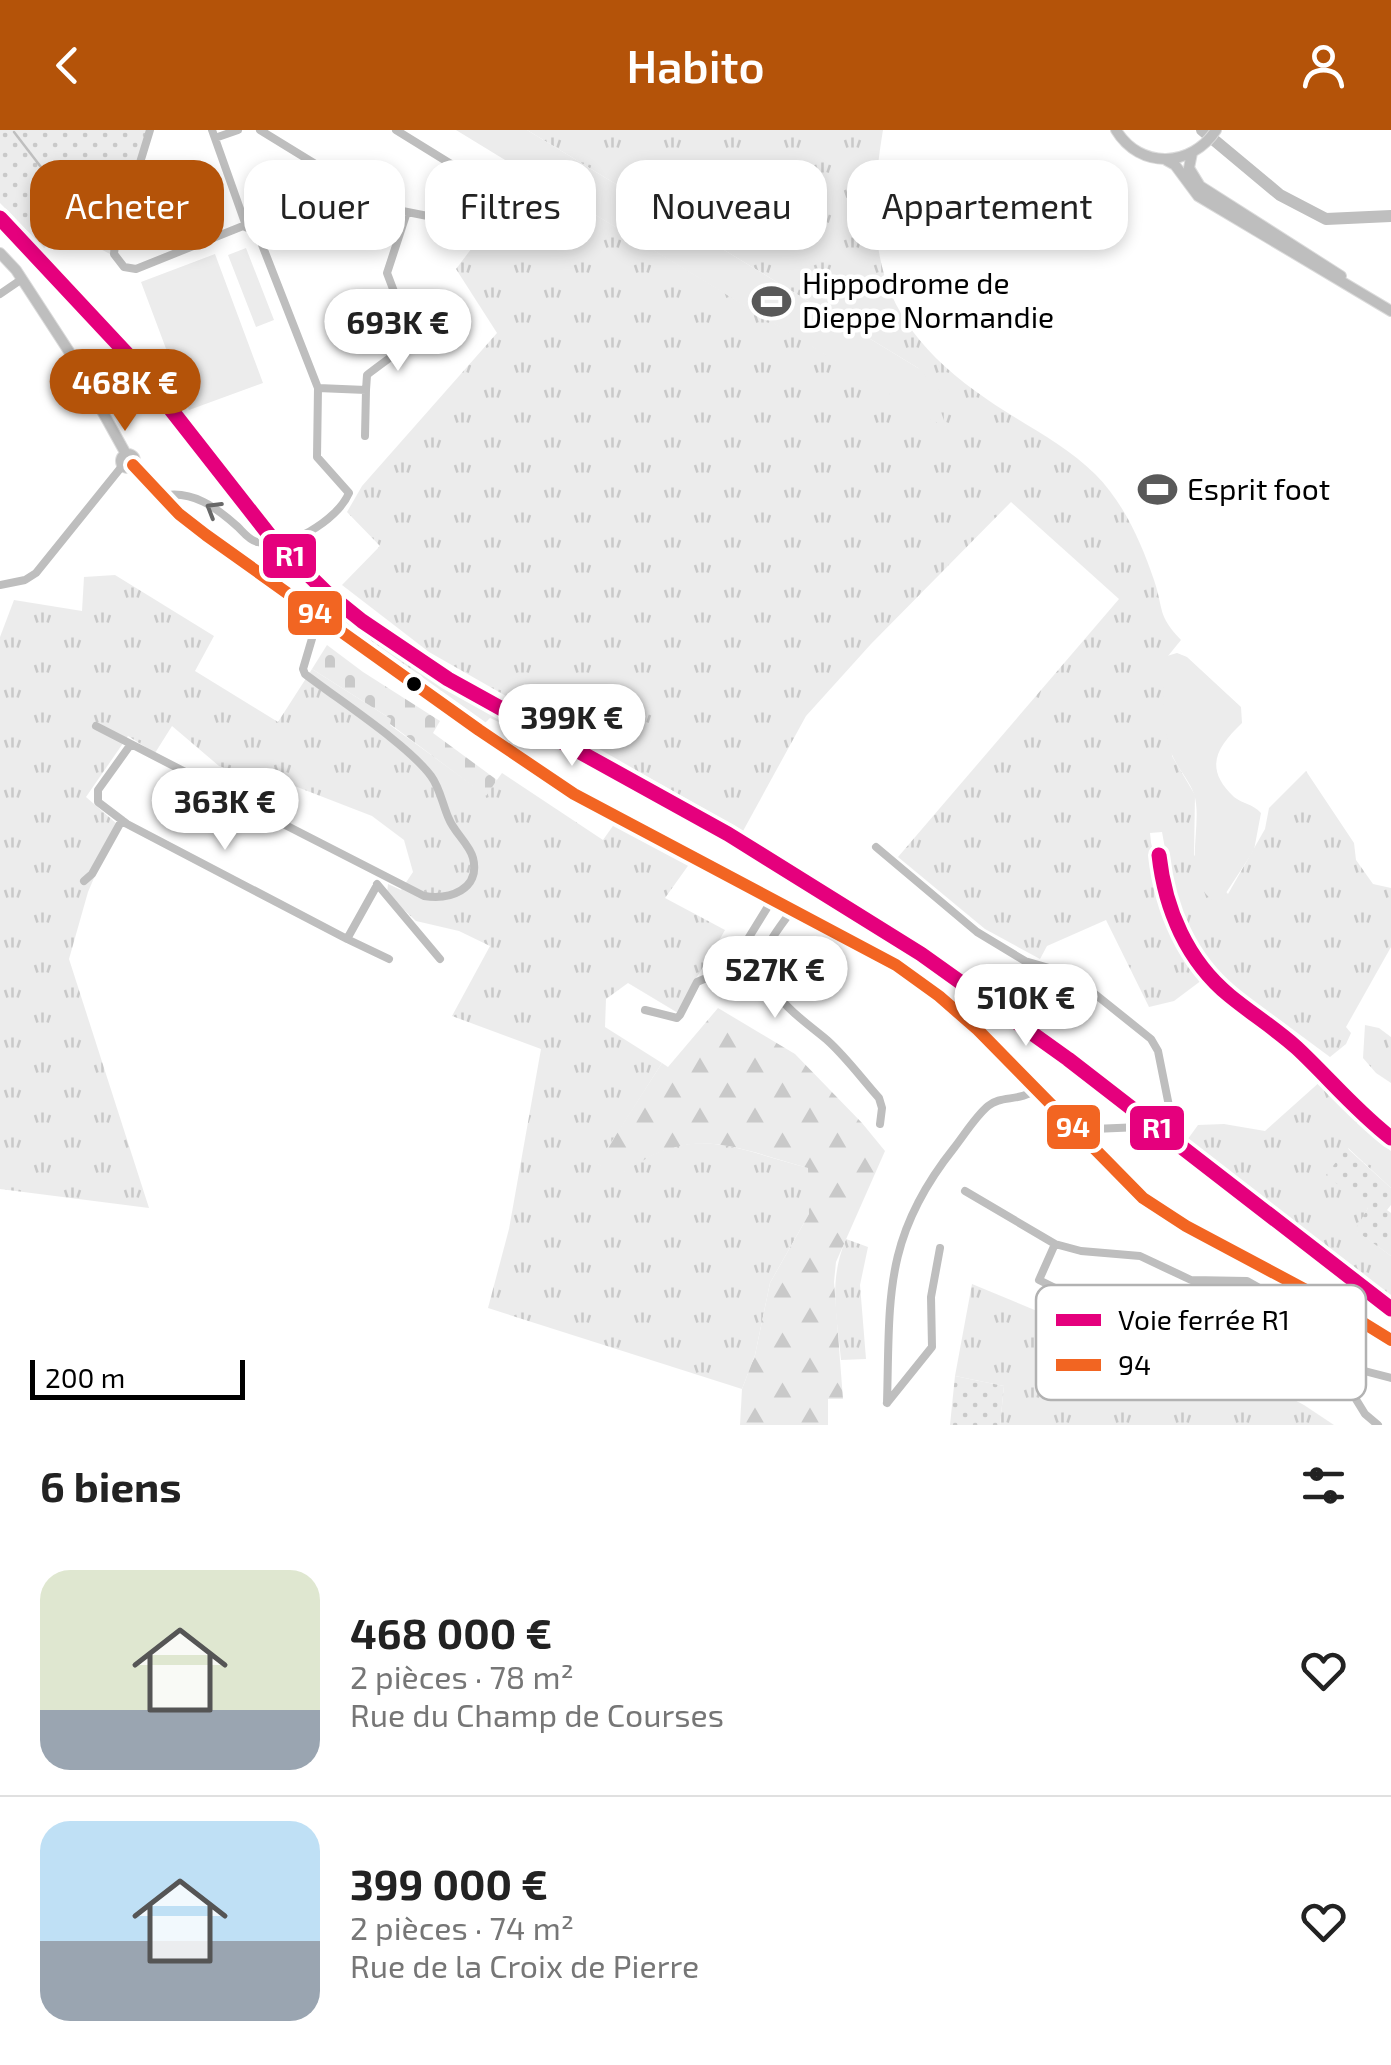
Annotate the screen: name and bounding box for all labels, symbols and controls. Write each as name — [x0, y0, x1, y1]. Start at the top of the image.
icon: back — [40, 38, 95, 93]
text: Habito — [626, 38, 765, 92]
icon: person — [1296, 38, 1351, 93]
chip: Acheter — [30, 160, 224, 250]
chip: Louer — [244, 160, 405, 250]
chip: Filtres — [425, 160, 596, 250]
chip: Nouveau — [616, 160, 827, 250]
chip: Appartement — [847, 160, 1128, 250]
place label: Hippodrome de Dieppe Normandie — [802, 264, 1054, 334]
sports icon: Hippodrome de Dieppe Normandie — [751, 280, 793, 322]
pin: 693K € — [317, 289, 479, 374]
text: 693K € — [346, 302, 450, 340]
pin: 468K € — [44, 349, 206, 434]
text: 468K € — [72, 362, 178, 400]
sports icon: Esprit foot — [1136, 469, 1178, 511]
place label: Esprit foot — [1187, 470, 1330, 506]
one-way arrow — [205, 501, 223, 521]
line badge: R1 — [261, 532, 318, 580]
text: R1 — [275, 538, 305, 572]
line badge: 94 — [286, 589, 344, 637]
text: 94 — [298, 595, 332, 629]
unlabelled marker — [404, 674, 424, 694]
pin: 399K € — [491, 684, 653, 769]
text: 399K € — [520, 697, 624, 735]
pin: 363K € — [144, 768, 306, 853]
text: 363K € — [174, 781, 276, 819]
pin: 527K € — [694, 936, 856, 1021]
text: 527K € — [725, 949, 825, 987]
pin: 510K € — [945, 964, 1107, 1049]
text: 510K € — [976, 977, 1076, 1015]
line badge: 94 — [1045, 1103, 1102, 1151]
line badge: R1 — [1128, 1104, 1186, 1152]
text: 94 — [1056, 1109, 1090, 1143]
text: R1 — [1142, 1110, 1172, 1144]
legend — [1036, 1285, 1366, 1400]
text: Voie ferrée R1 — [1118, 1302, 1290, 1336]
text: 94 — [1118, 1347, 1151, 1381]
scale bar — [30, 1355, 245, 1400]
text: 200 m — [45, 1360, 125, 1394]
icon: filters — [1296, 1458, 1351, 1513]
text: 6 biens — [40, 1460, 182, 1510]
text: 468 000 € — [350, 1607, 552, 1657]
icon: home — [120, 1610, 240, 1730]
icon: heart — [1296, 1643, 1351, 1698]
text: 2 pièces · 78 m² — [350, 1657, 574, 1695]
text: Rue du Champ de Courses — [350, 1695, 724, 1733]
text: 399 000 € — [350, 1858, 548, 1908]
icon: home — [120, 1861, 240, 1981]
icon: heart — [1296, 1894, 1351, 1949]
text: 2 pièces · 74 m² — [350, 1908, 574, 1946]
text: Rue de la Croix de Pierre — [350, 1946, 699, 1984]

